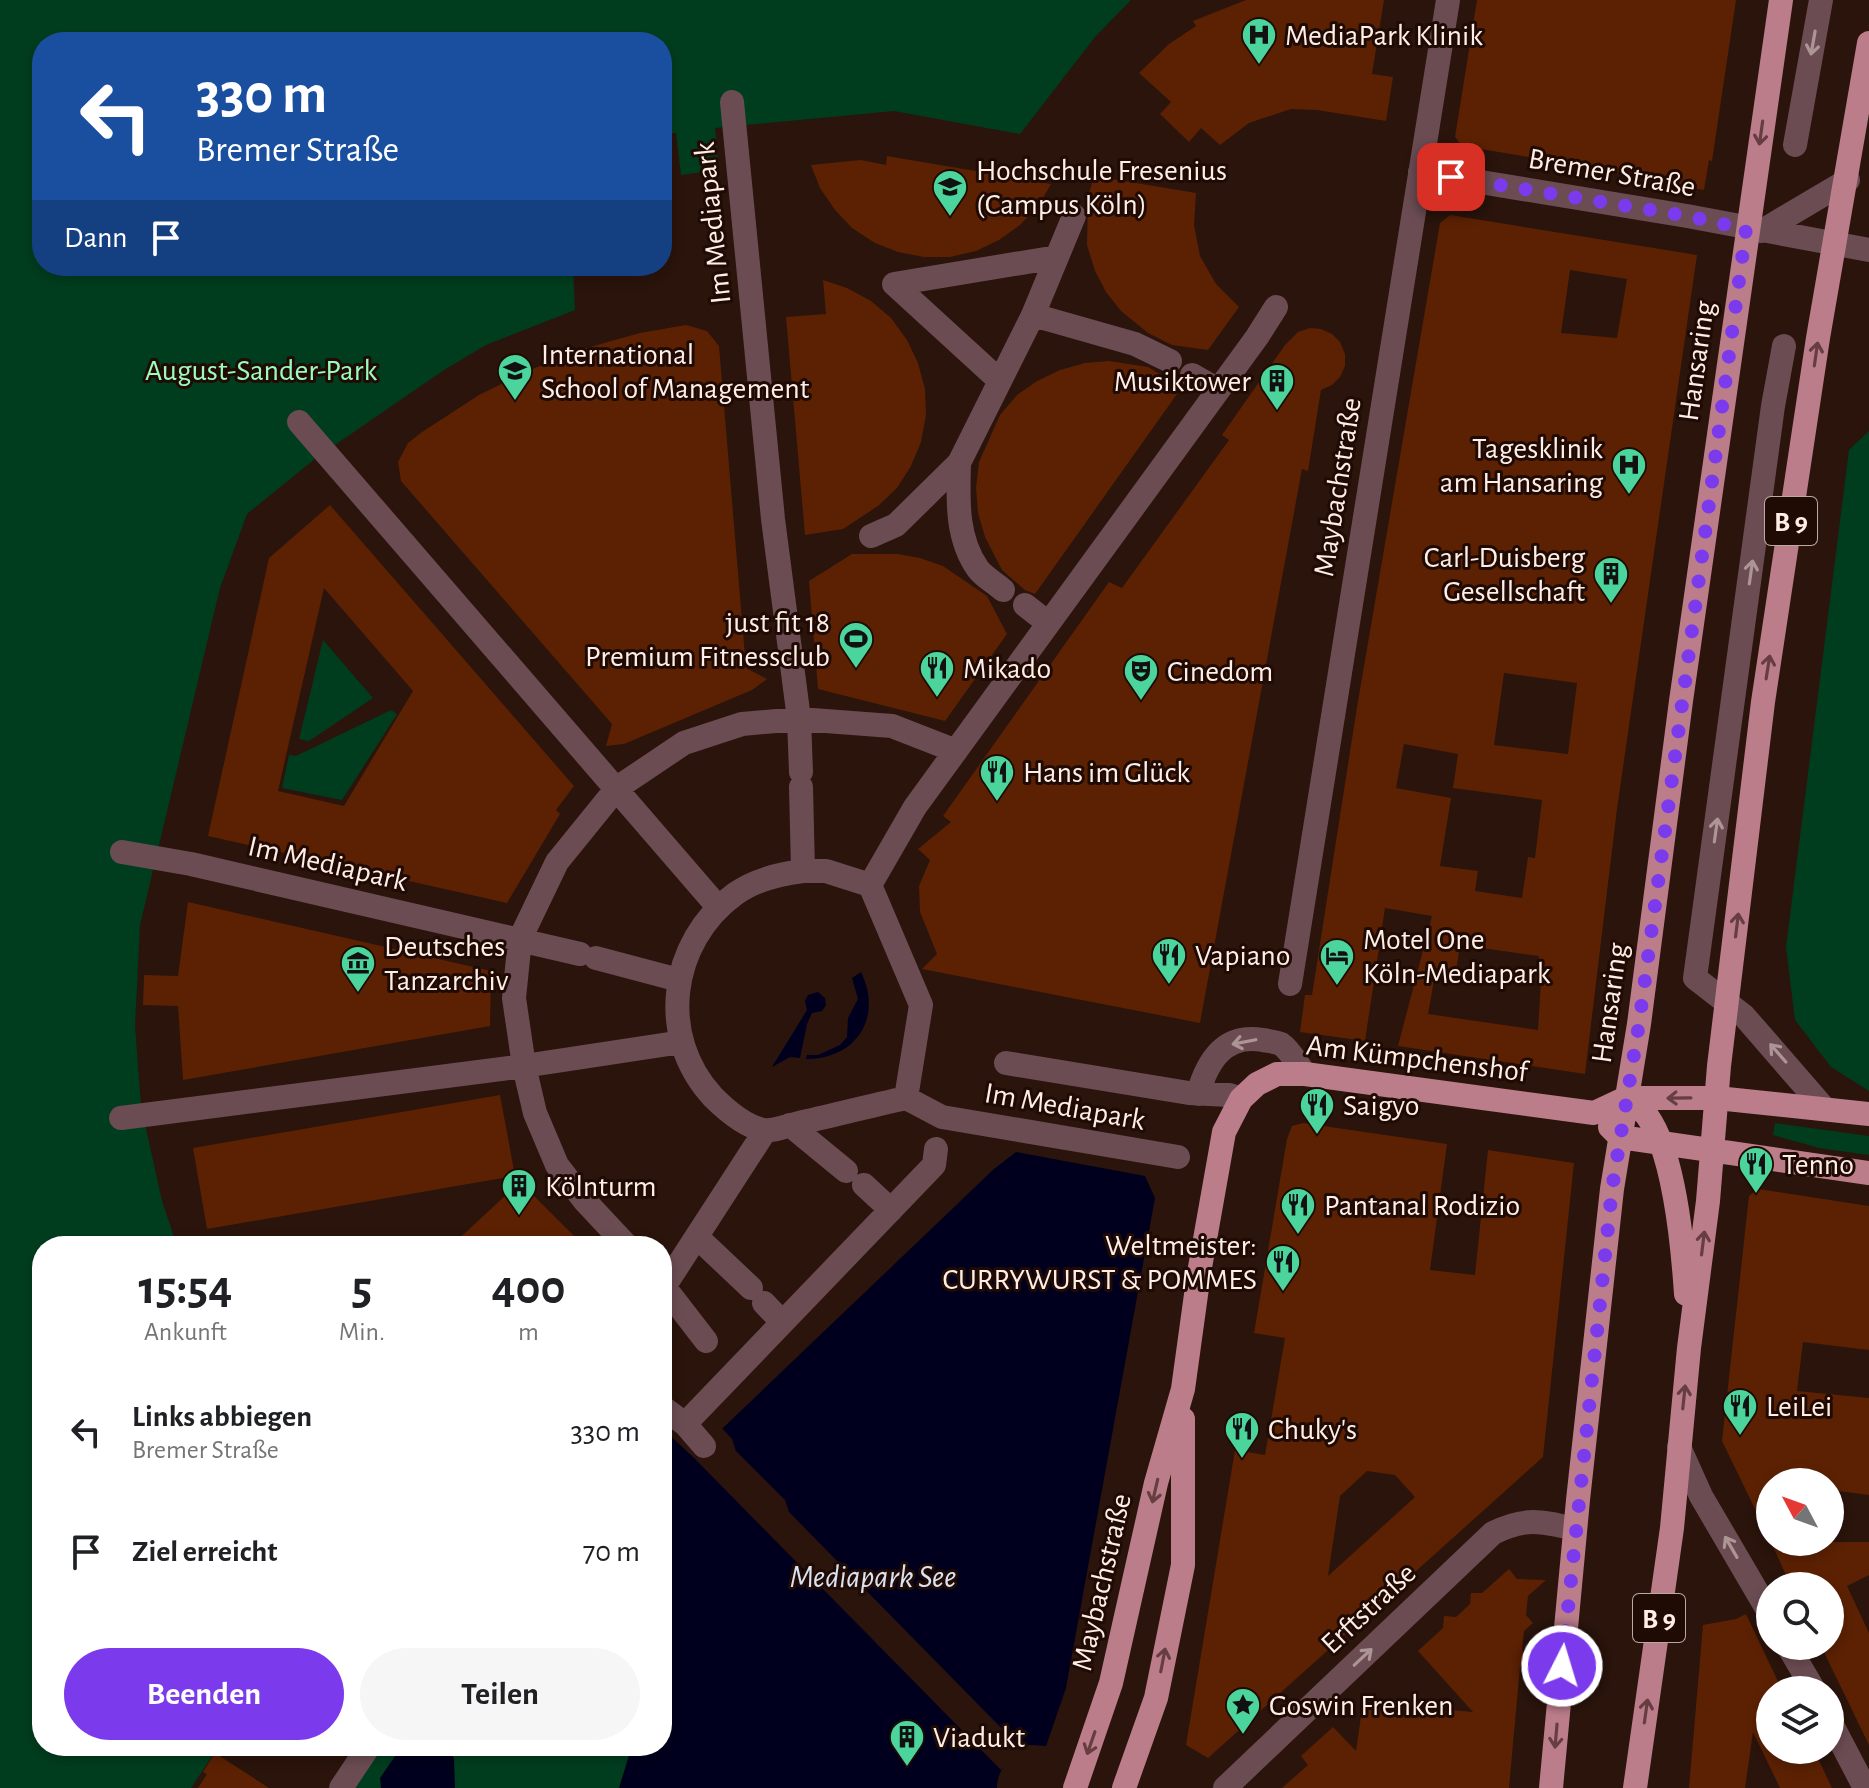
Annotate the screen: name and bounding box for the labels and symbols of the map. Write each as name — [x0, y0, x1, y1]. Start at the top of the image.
hospital icon: MediaPark Klinik — [1240, 16, 1278, 66]
place label: MediaPark Klinik — [1285, 21, 1483, 51]
one-way arrow — [1805, 30, 1820, 55]
one-way arrow — [1753, 119, 1768, 145]
street label: Im Mediapark — [690, 140, 736, 305]
pin — [1417, 143, 1485, 211]
street label: Bremer Straße — [1526, 144, 1698, 202]
place label: Hochschule Fresenius (Campus Köln) — [976, 156, 1227, 220]
school or university icon: Hochschule Fresenius (Campus Köln) — [931, 168, 969, 218]
street label: Hansaring — [1674, 299, 1720, 423]
place label: International School of Management — [541, 340, 810, 404]
one-way arrow — [1809, 342, 1824, 367]
school or university icon: International School of Management — [496, 352, 534, 402]
park label: August-Sander-Park — [145, 356, 377, 386]
building icon: Musiktower — [1258, 362, 1296, 412]
place label: Musiktower — [1114, 367, 1251, 397]
street label: Maybachstraße — [1309, 396, 1367, 579]
place label: Tagesklinik am Hansaring — [1440, 434, 1603, 498]
hospital icon: Tagesklinik am Hansaring — [1610, 446, 1648, 496]
road number: B 9 — [1765, 497, 1817, 545]
place label: Carl-Duisberg Gesellschaft — [1424, 543, 1585, 607]
building icon: Carl-Duisberg Gesellschaft — [1592, 555, 1630, 605]
one-way arrow — [1744, 560, 1759, 585]
place label: just fit 18 Premium Fitnessclub — [585, 608, 830, 672]
sports icon: just fit 18 Premium Fitnessclub — [837, 620, 875, 670]
restaurant icon: Mikado — [918, 649, 956, 699]
theatre icon: Cinedom — [1122, 652, 1160, 702]
place label: Mikado — [963, 654, 1051, 684]
one-way arrow — [1761, 654, 1776, 680]
place label: Cinedom — [1167, 657, 1273, 687]
restaurant icon: Hans im Glück — [978, 753, 1016, 803]
place label: Hans im Glück — [1023, 758, 1190, 788]
one-way arrow — [1708, 817, 1723, 844]
street label: Im Mediapark — [245, 831, 411, 897]
one-way arrow — [1729, 912, 1744, 939]
place label: Motel One Köln-Mediapark — [1363, 925, 1551, 989]
place label: Deutsches Tanzarchiv — [384, 932, 509, 996]
restaurant icon: Vapiano — [1150, 936, 1188, 986]
hotel icon: Motel One Köln-Mediapark — [1318, 937, 1356, 987]
place label: Vapiano — [1195, 941, 1290, 971]
street label: Hansaring — [1587, 941, 1633, 1065]
museum icon: Deutsches Tanzarchiv — [339, 944, 377, 994]
street label: Am Kümpchenshof — [1305, 1031, 1531, 1088]
one-way arrow — [1232, 1035, 1258, 1050]
one-way arrow — [1769, 1043, 1787, 1063]
street label: Im Mediapark — [982, 1078, 1148, 1136]
restaurant icon: Saigyo — [1298, 1086, 1336, 1136]
one-way arrow — [1666, 1090, 1693, 1106]
place label: Saigyo — [1343, 1091, 1419, 1121]
restaurant icon: Tenno — [1737, 1145, 1775, 1195]
place label: Tenno — [1782, 1150, 1854, 1180]
building icon: Kölnturm — [500, 1167, 538, 1217]
place label: Kölnturm — [545, 1172, 657, 1202]
restaurant icon: Pantanal Rodizio — [1279, 1186, 1317, 1236]
place label: Pantanal Rodizio — [1324, 1191, 1520, 1221]
place label: Weltmeister: CURRYWURST & POMMES — [942, 1231, 1257, 1295]
one-way arrow — [1696, 1231, 1711, 1256]
restaurant icon: Weltmeister: CURRYWURST & POMMES — [1264, 1243, 1302, 1293]
one-way arrow — [1677, 1384, 1692, 1411]
restaurant icon: LeiLei — [1721, 1387, 1759, 1437]
place label: LeiLei — [1766, 1392, 1832, 1422]
restaurant icon: Chuky's — [1223, 1410, 1261, 1460]
place label: Chuky's — [1268, 1415, 1357, 1445]
north arrow — [1756, 1468, 1844, 1556]
one-way arrow — [1146, 1477, 1161, 1503]
street label: Maybachstraße — [1067, 1491, 1137, 1673]
one-way arrow — [1723, 1535, 1738, 1559]
street label: Erftstraße — [1316, 1558, 1422, 1660]
water label: Mediapark See — [790, 1561, 956, 1594]
road number: B 9 — [1633, 1594, 1685, 1642]
position arrow — [1520, 1624, 1604, 1708]
one-way arrow — [1156, 1648, 1171, 1674]
one-way arrow — [1353, 1648, 1373, 1667]
place icon: Goswin Frenken — [1224, 1686, 1262, 1736]
place label: Goswin Frenken — [1269, 1691, 1454, 1721]
one-way arrow — [1639, 1699, 1654, 1724]
building icon: Viadukt — [888, 1718, 926, 1768]
one-way arrow — [1548, 1722, 1563, 1749]
place label: Viadukt — [933, 1723, 1026, 1753]
one-way arrow — [1082, 1730, 1097, 1755]

